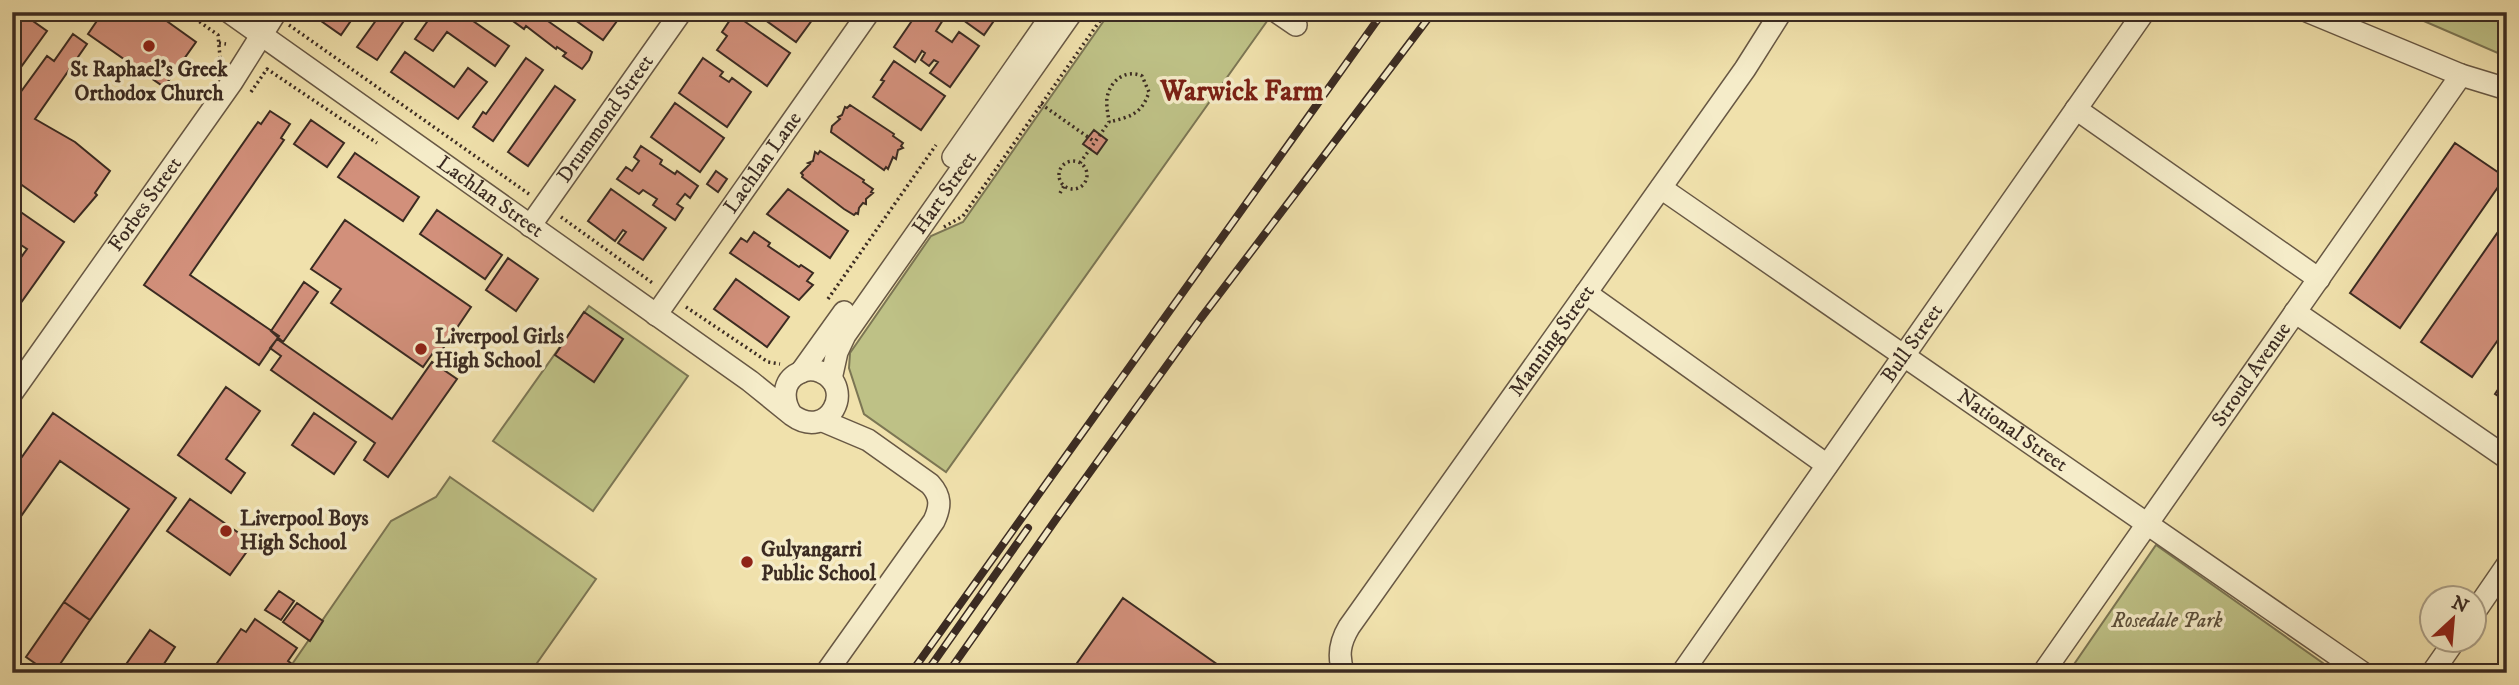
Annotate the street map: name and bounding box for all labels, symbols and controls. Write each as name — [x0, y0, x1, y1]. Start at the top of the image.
marker: St Raphael’s Greek Orthodox Church — [141, 38, 157, 54]
street label: Drummond Street — [551, 50, 660, 188]
place label: St Raphael’s Greek Orthodox Church — [70, 57, 228, 107]
district label: Warwick Farm — [1159, 74, 1324, 109]
street label: Lachlan Lane — [718, 107, 808, 219]
street label: Hart Street — [907, 146, 983, 239]
street label: Lachlan Street — [432, 150, 549, 244]
street label: Forbes Street — [103, 152, 188, 257]
street label: Manning Street — [1504, 280, 1601, 402]
street label: Bull Street — [1876, 299, 1949, 388]
street label: Stroud Avenue — [2206, 317, 2297, 432]
place label: Liverpool Girls High School — [435, 324, 564, 374]
marker: Liverpool Girls High School — [413, 341, 429, 357]
street label: National Street — [1952, 383, 2073, 478]
place label: Liverpool Boys High School — [240, 506, 368, 556]
marker: Liverpool Boys High School — [218, 523, 234, 539]
place label: Gulyangarri Public School — [761, 537, 877, 587]
marker: Gulyangarri Public School — [739, 554, 755, 570]
north arrow — [2418, 584, 2488, 654]
text: N — [2448, 591, 2472, 619]
park label: Rosedale Park — [2111, 608, 2223, 634]

